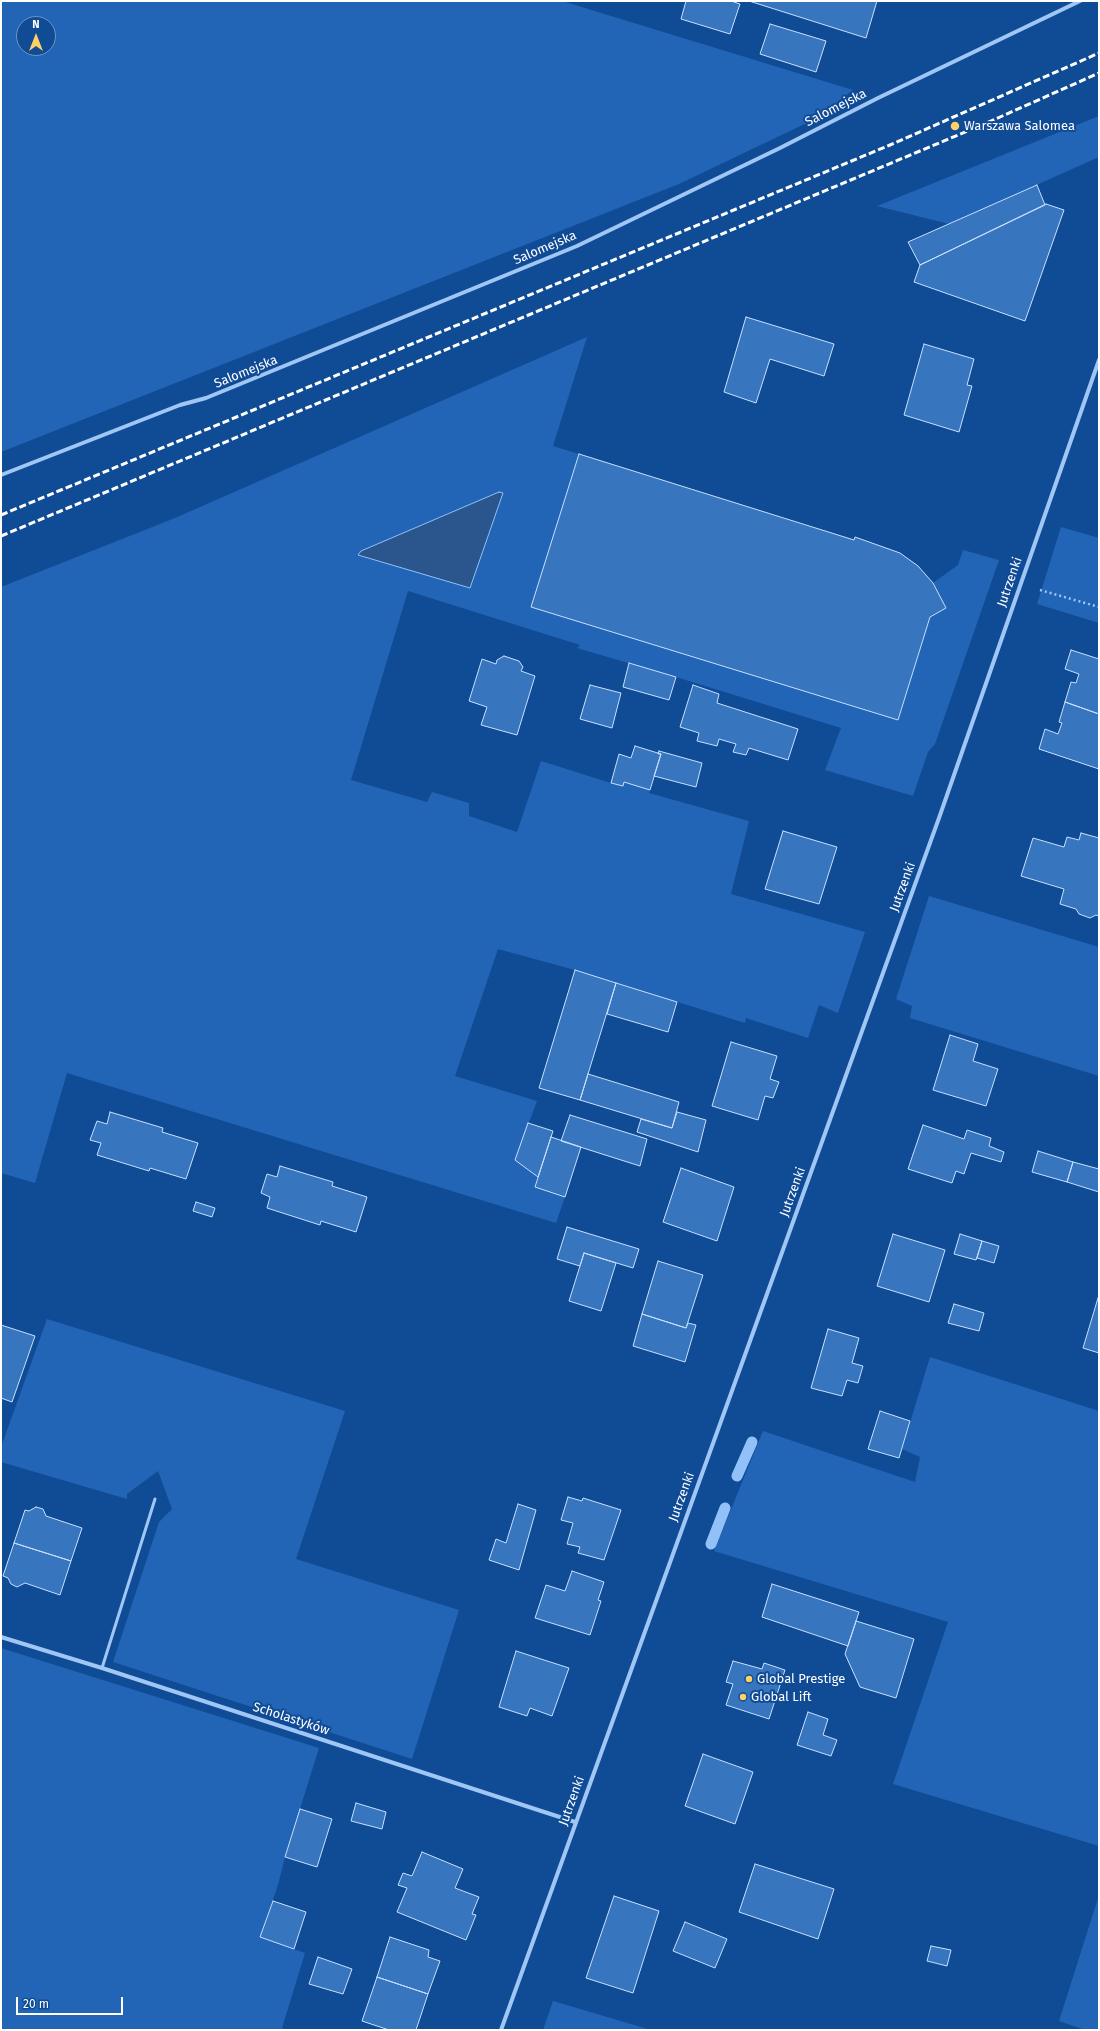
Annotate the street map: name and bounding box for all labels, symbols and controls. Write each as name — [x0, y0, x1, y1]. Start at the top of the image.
north arrow — [16, 16, 56, 56]
text: N — [32, 18, 40, 31]
street label: Salomejska — [803, 86, 869, 130]
place label: Warszawa Salomea — [964, 118, 1075, 134]
marker: Warszawa Salomea — [949, 120, 961, 132]
street label: Salomejska — [511, 228, 579, 268]
street label: Salomejska — [212, 352, 280, 392]
street label: Jutrzenki — [994, 555, 1026, 609]
street label: Jutrzenki — [887, 860, 919, 914]
street label: Jutrzenki — [777, 1165, 809, 1219]
street label: Jutrzenki — [666, 1470, 698, 1524]
place label: Global Prestige — [757, 1671, 845, 1687]
marker: Global Prestige — [744, 1674, 754, 1684]
place label: Global Lift — [751, 1689, 812, 1705]
marker: Global Lift — [738, 1692, 748, 1702]
street label: Scholastyków — [251, 1699, 331, 1739]
street label: Jutrzenki — [556, 1774, 588, 1828]
scale bar — [18, 1989, 125, 2015]
text: 20 m — [23, 1997, 49, 2011]

